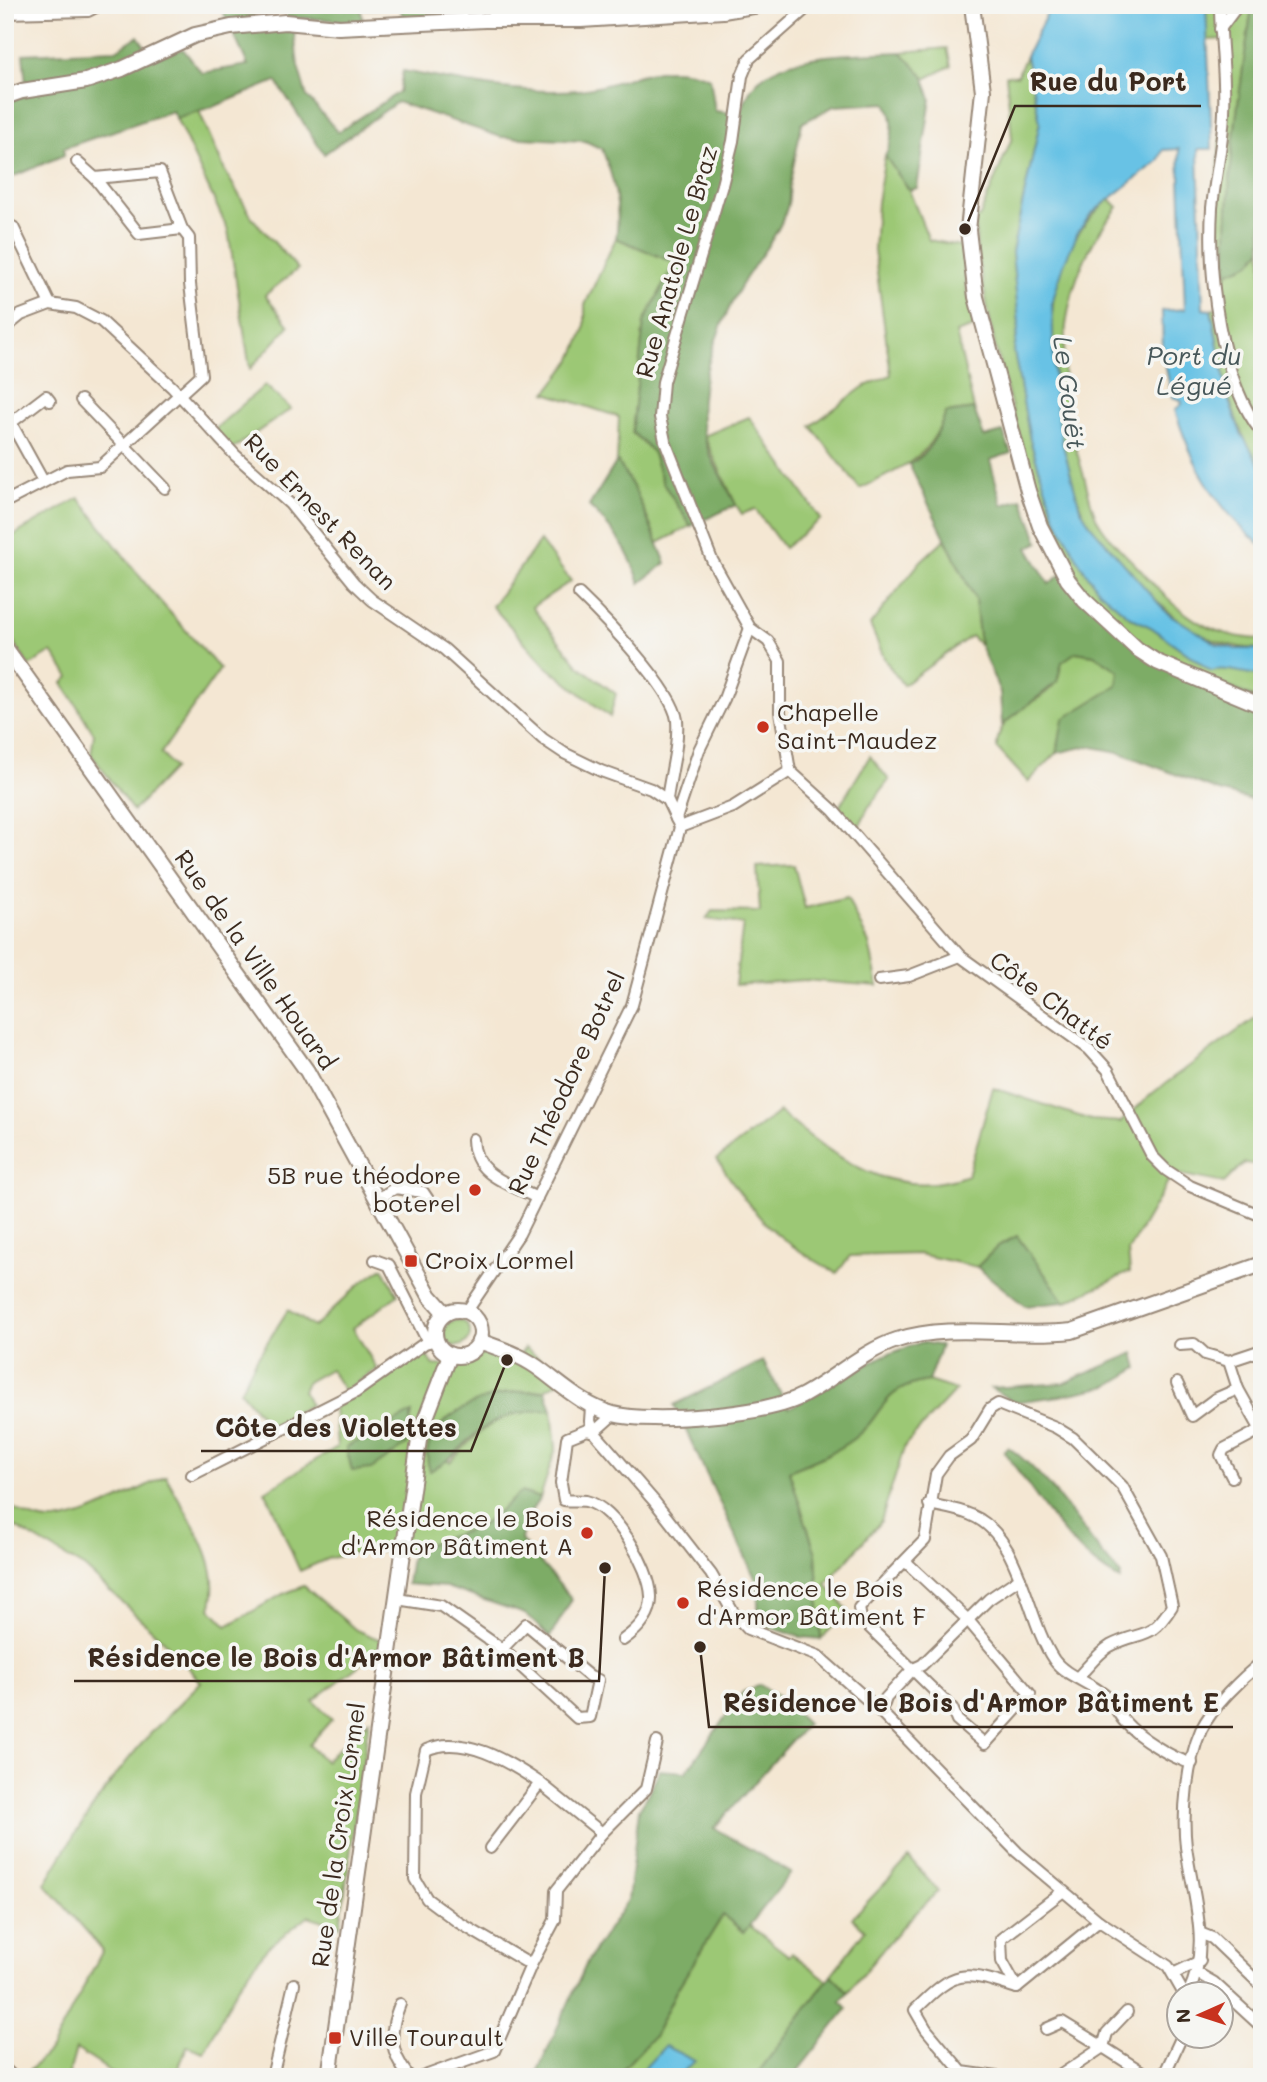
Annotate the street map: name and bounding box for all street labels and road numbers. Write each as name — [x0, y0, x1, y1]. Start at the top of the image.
street label: Rue Anatole Le Braz — [628, 142, 723, 381]
street label: Rue Ernest Renan — [238, 426, 404, 596]
street label: Rue de la Ville Houard — [169, 843, 344, 1075]
street label: Côte Chatté — [984, 943, 1120, 1056]
street label: Rue Théodore Botrel — [500, 965, 631, 1199]
street label: Rue de la Croix Lormel — [304, 1700, 371, 1969]

